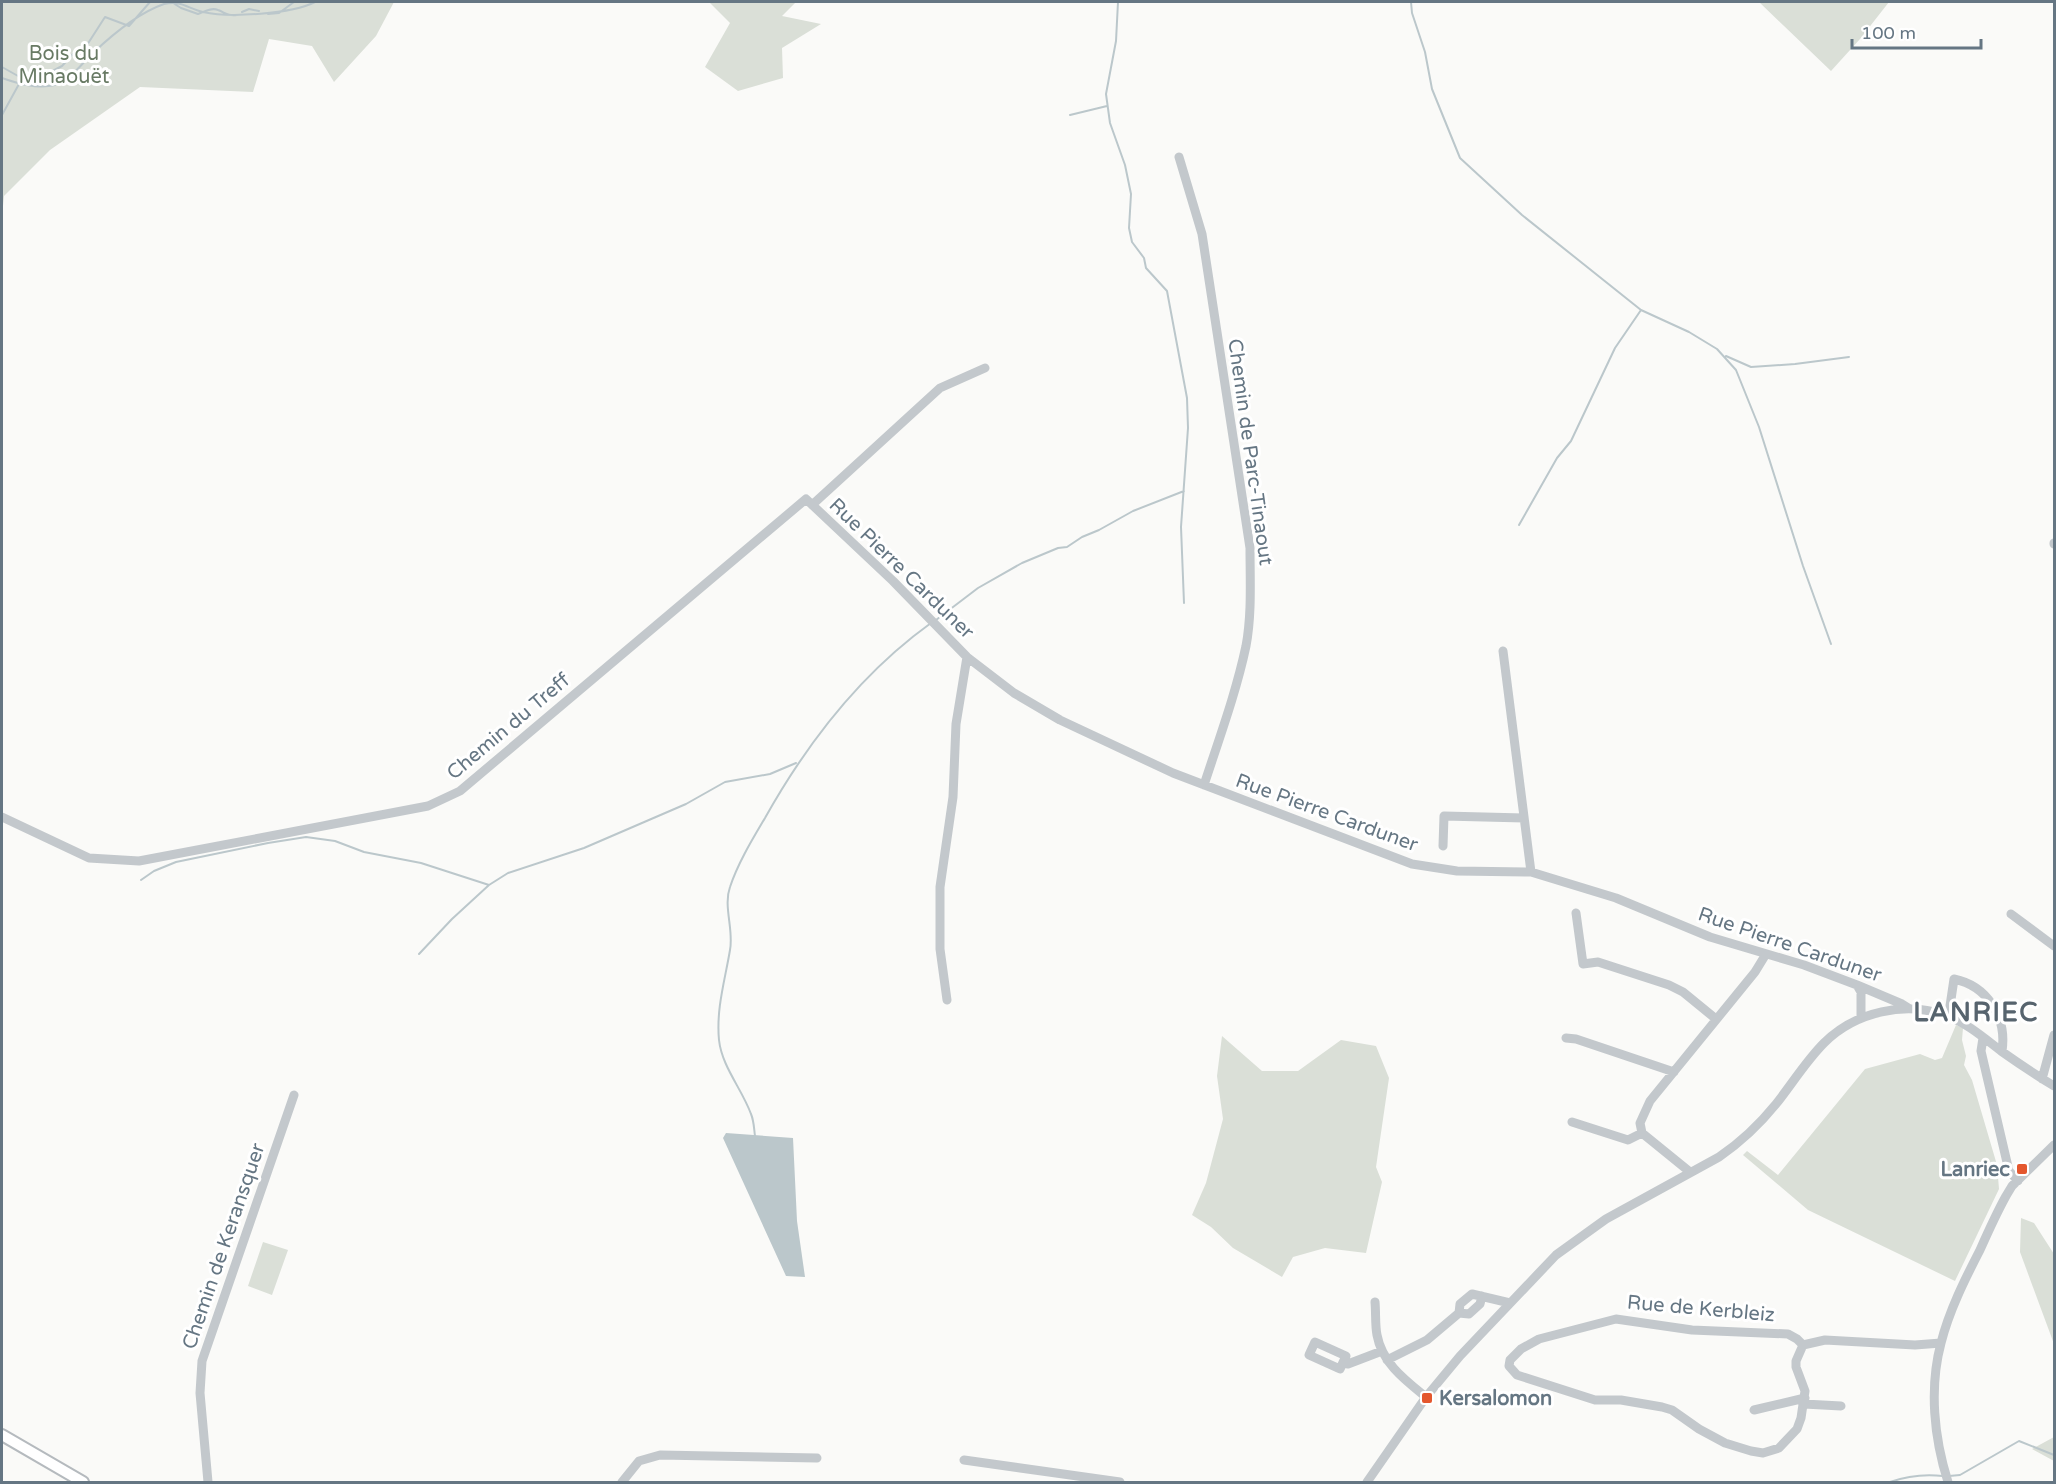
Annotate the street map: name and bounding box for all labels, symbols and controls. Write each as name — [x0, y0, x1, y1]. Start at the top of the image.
scale bar — [1852, 12, 1981, 50]
text: 100 m — [1861, 22, 1916, 44]
park label: Bois du Minaouët — [19, 42, 110, 89]
street label: Chemin de Parc-Tinaout — [1222, 337, 1278, 567]
street label: Rue Pierre Carduner — [824, 493, 979, 644]
street label: Chemin du Treff — [442, 668, 575, 785]
street label: Rue Pierre Carduner — [1232, 769, 1422, 857]
street label: Rue Pierre Carduner — [1695, 902, 1885, 988]
district label: LANRIEC — [1913, 997, 2039, 1028]
street label: Chemin de Keransquer — [177, 1140, 271, 1353]
place label: Lanriec — [1940, 1158, 2010, 1182]
marker: Lanriec — [2015, 1162, 2029, 1176]
street label: Rue de Kerbleiz — [1626, 1291, 1776, 1327]
place label: Kersalomon — [1439, 1387, 1552, 1411]
marker: Kersalomon — [1420, 1391, 1434, 1405]

